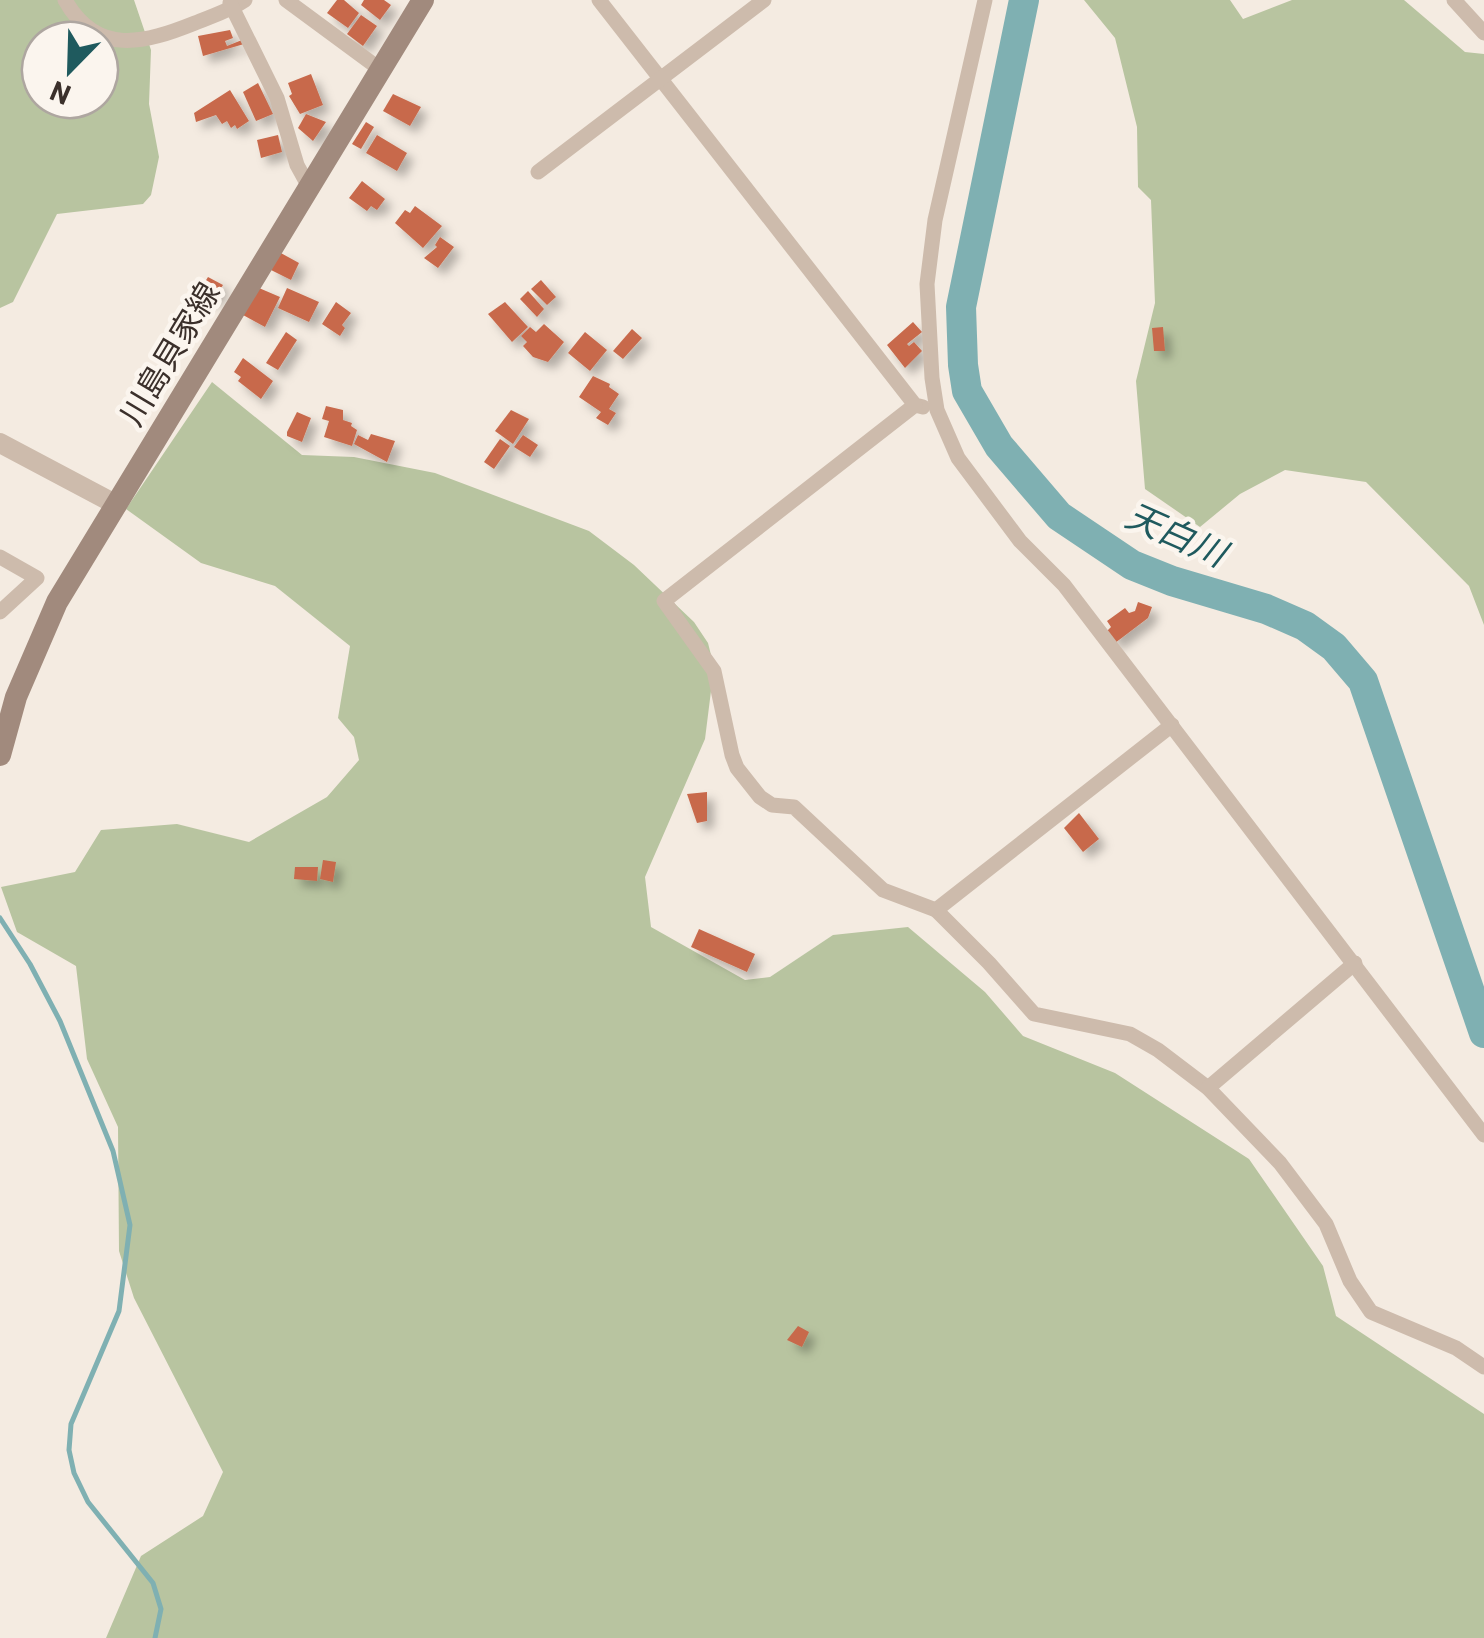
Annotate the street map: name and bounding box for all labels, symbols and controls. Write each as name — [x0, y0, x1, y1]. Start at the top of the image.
north arrow — [20, 20, 120, 120]
text: N — [45, 75, 75, 113]
street label: 川島貝家線 — [111, 275, 226, 431]
water label: 天白川 — [1120, 493, 1237, 575]

